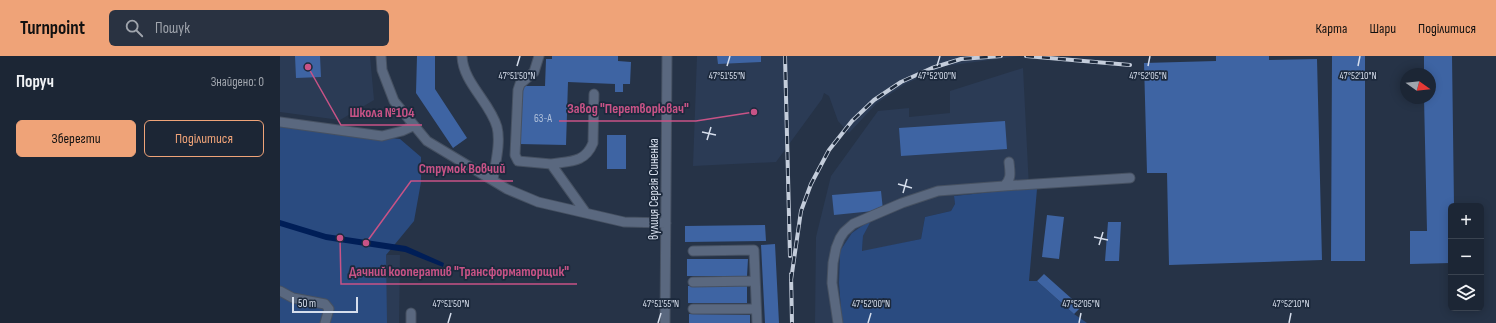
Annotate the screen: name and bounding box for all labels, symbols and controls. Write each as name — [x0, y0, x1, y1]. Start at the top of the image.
search box — [109, 10, 389, 46]
text: Turnpoint — [20, 17, 85, 40]
icon: search — [123, 17, 145, 39]
text: Пошук — [155, 19, 190, 38]
text: Карта — [1316, 20, 1347, 37]
text: Шари — [1369, 20, 1396, 37]
text: Поділитися — [1418, 20, 1476, 37]
north arrow — [1400, 68, 1436, 104]
text: 47°51'50"N — [499, 70, 535, 82]
text: 47°51'55"N — [709, 70, 745, 82]
text: 47°52'00"N — [918, 70, 956, 82]
text: 47°52'05"N — [1129, 70, 1167, 82]
text: 47°52'10"N — [1339, 70, 1377, 82]
text: Поруч — [16, 72, 54, 92]
text: Знайдено: 0 — [211, 74, 264, 90]
callout: Завод "Перетворювач" — [559, 95, 696, 121]
callout: Школа №104 — [341, 99, 422, 125]
text: Завод "Перетворювач" — [567, 100, 689, 117]
text: Школа №104 — [349, 104, 415, 121]
house number: 63-А — [534, 112, 552, 125]
button: Зберегти — [16, 120, 136, 157]
button: Поділитися — [144, 120, 264, 157]
street label: вулиця Сергія Синенка — [646, 138, 662, 240]
callout: Струмок Вовчий — [411, 155, 513, 181]
text: Струмок Вовчий — [419, 160, 505, 177]
map controls — [1448, 203, 1484, 311]
button: + — [1448, 203, 1484, 239]
button: − — [1448, 239, 1484, 275]
callout: Дачний кооператив "Трансформаторщик" — [341, 258, 577, 284]
text: Дачний кооператив "Трансформаторщик" — [349, 263, 569, 280]
button: layers — [1448, 275, 1484, 311]
scale bar — [292, 295, 358, 314]
text: 50 m — [298, 297, 316, 310]
text: 47°51'50"N — [433, 298, 469, 310]
text: 47°51'55"N — [643, 298, 679, 310]
text: 47°52'00"N — [852, 298, 890, 310]
text: 47°52'05"N — [1062, 298, 1100, 310]
text: 47°52'10"N — [1272, 298, 1310, 310]

